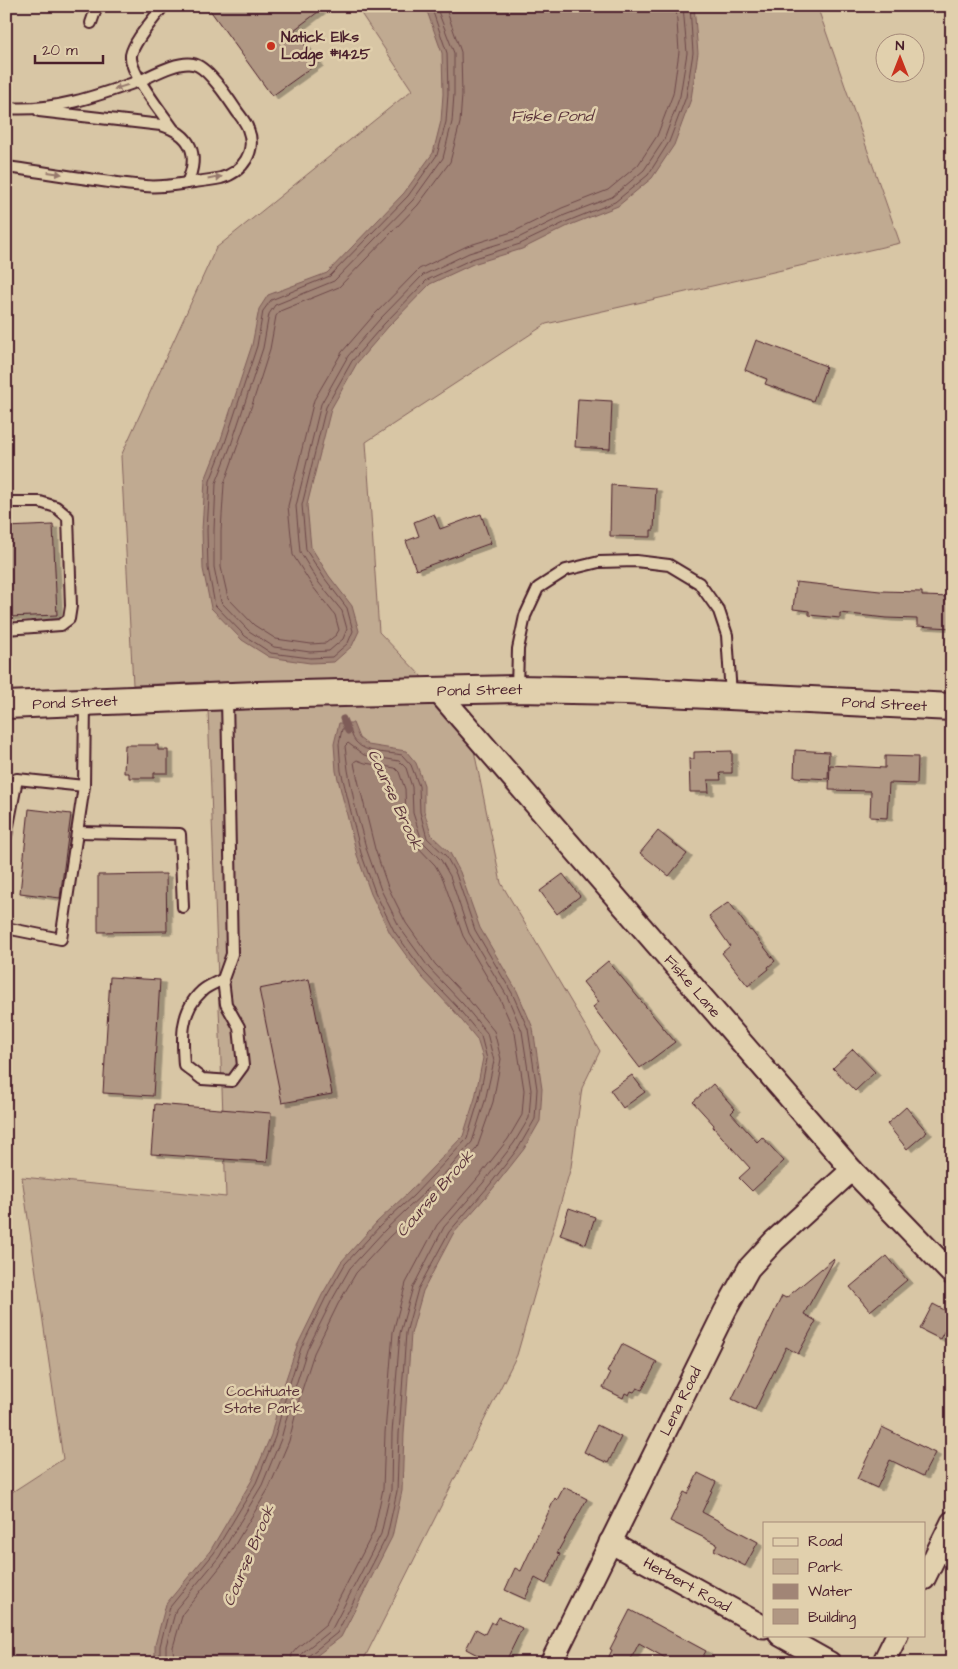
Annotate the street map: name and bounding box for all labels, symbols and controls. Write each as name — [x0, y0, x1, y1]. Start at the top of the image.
place label: Natick Elks Lodge #1425 — [281, 27, 371, 67]
scale bar — [35, 32, 102, 64]
north arrow — [876, 32, 926, 82]
text: N — [896, 36, 905, 56]
text: 20 m — [42, 40, 78, 61]
marker: Natick Elks Lodge #1425 — [265, 40, 277, 52]
one-way arrow — [114, 83, 129, 91]
water label: Fiske Pond — [511, 105, 596, 127]
one-way arrow — [47, 170, 63, 178]
one-way arrow — [208, 174, 224, 182]
street label: Pond Street — [437, 679, 523, 702]
street label: Pond Street — [32, 691, 118, 715]
street label: Pond Street — [841, 692, 928, 717]
water label: Course Brook — [362, 746, 428, 854]
street label: Fiske Lane — [659, 950, 726, 1022]
water label: Course Brook — [391, 1145, 479, 1242]
street label: Lena Road — [655, 1363, 707, 1439]
park label: Cochituate State Park — [224, 1381, 302, 1419]
water label: Course Brook — [218, 1500, 281, 1610]
legend — [763, 1522, 926, 1636]
text: Road — [808, 1531, 843, 1552]
street label: Herbert Road — [639, 1552, 735, 1618]
text: Park — [808, 1557, 843, 1578]
text: Water — [808, 1581, 852, 1602]
text: Building — [808, 1607, 856, 1629]

